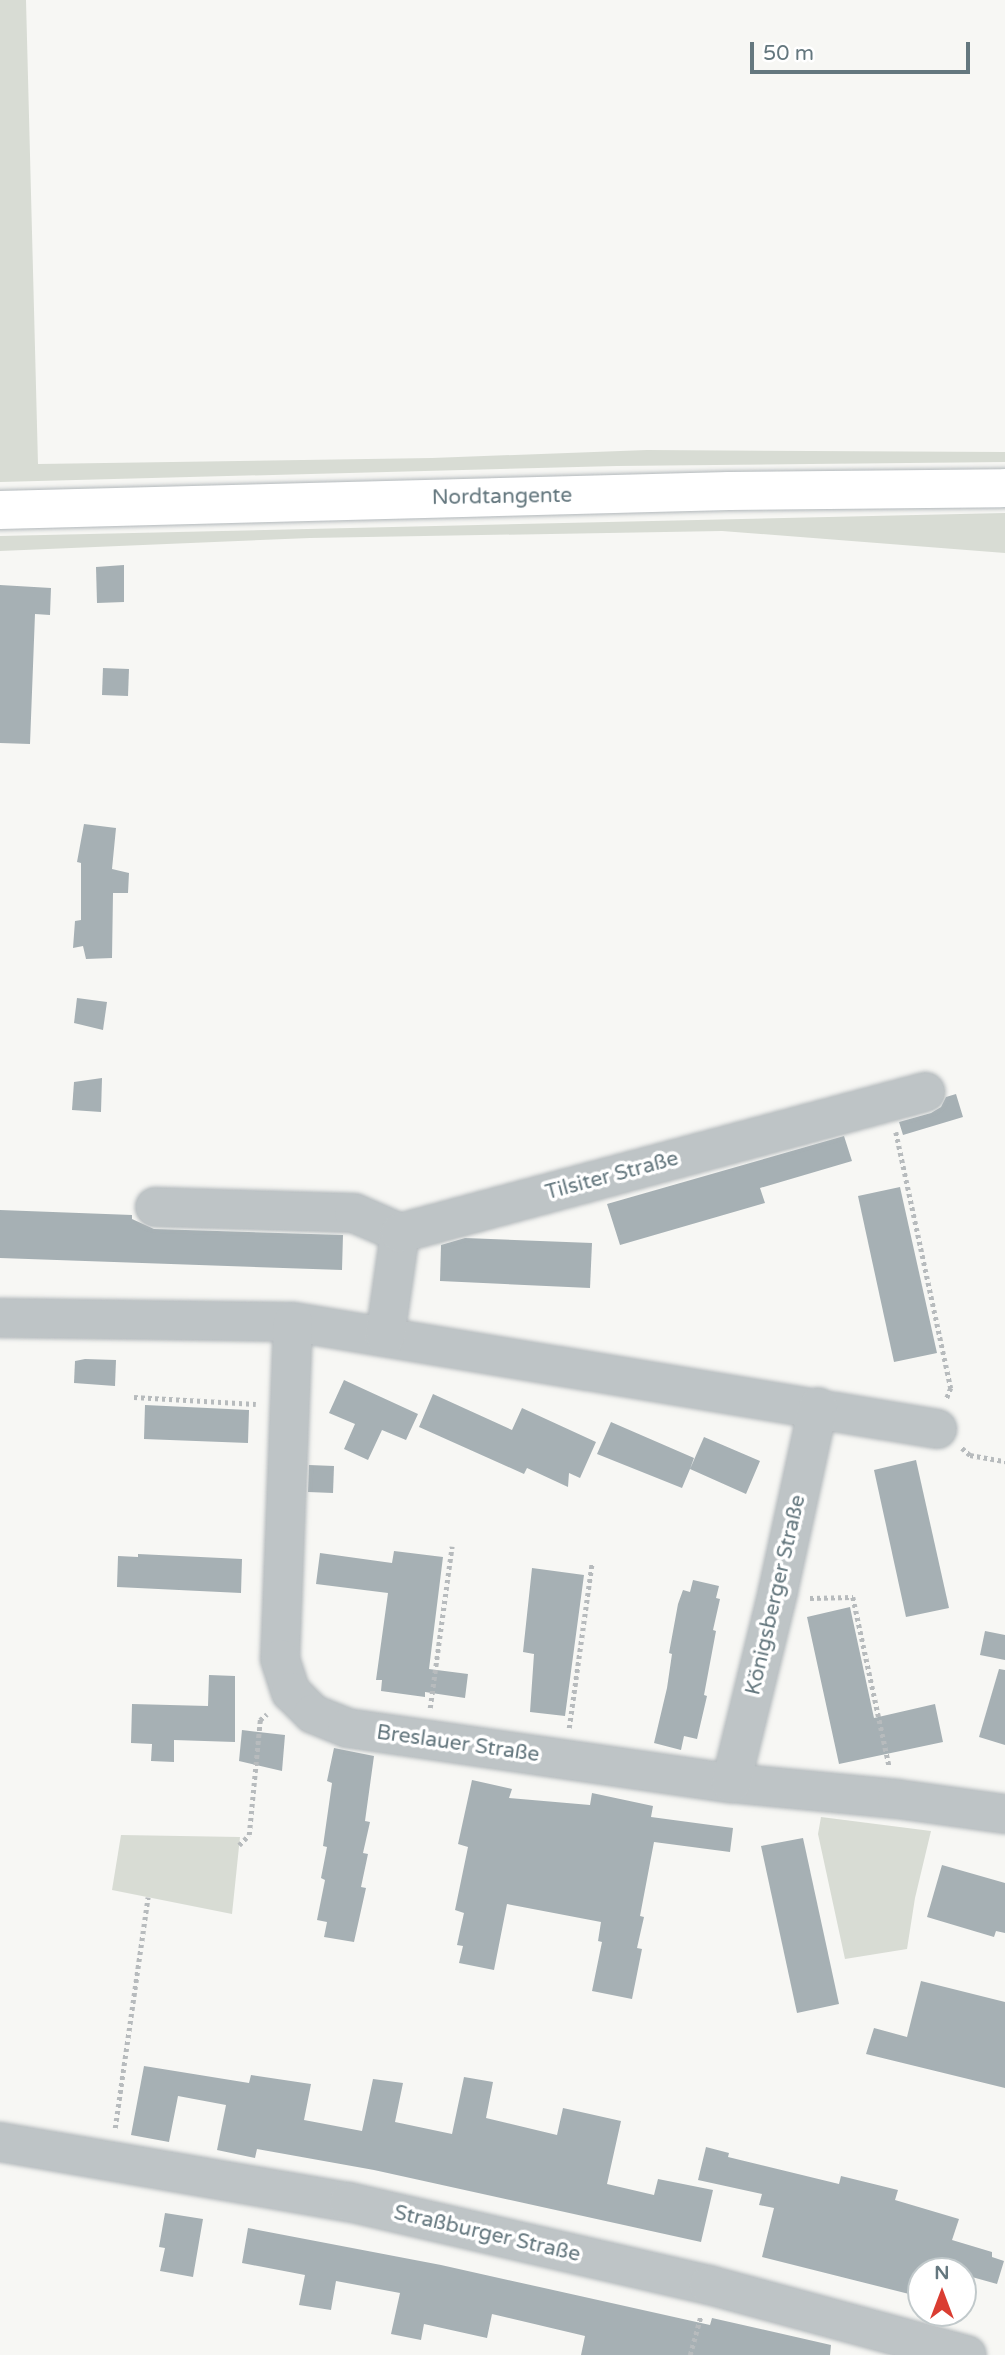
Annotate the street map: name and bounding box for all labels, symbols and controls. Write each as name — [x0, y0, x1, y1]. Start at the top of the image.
scale bar — [753, 28, 974, 72]
text: 50 m — [763, 41, 814, 66]
street label: Nordtangente — [432, 483, 572, 511]
street label: Tilsiter Straße — [543, 1146, 681, 1206]
street label: Königsberger Straße — [741, 1492, 811, 1698]
street label: Breslauer Straße — [375, 1720, 541, 1768]
street label: Straßburger Straße — [391, 2200, 583, 2268]
north arrow — [907, 2257, 977, 2327]
text: N — [934, 2262, 950, 2284]

